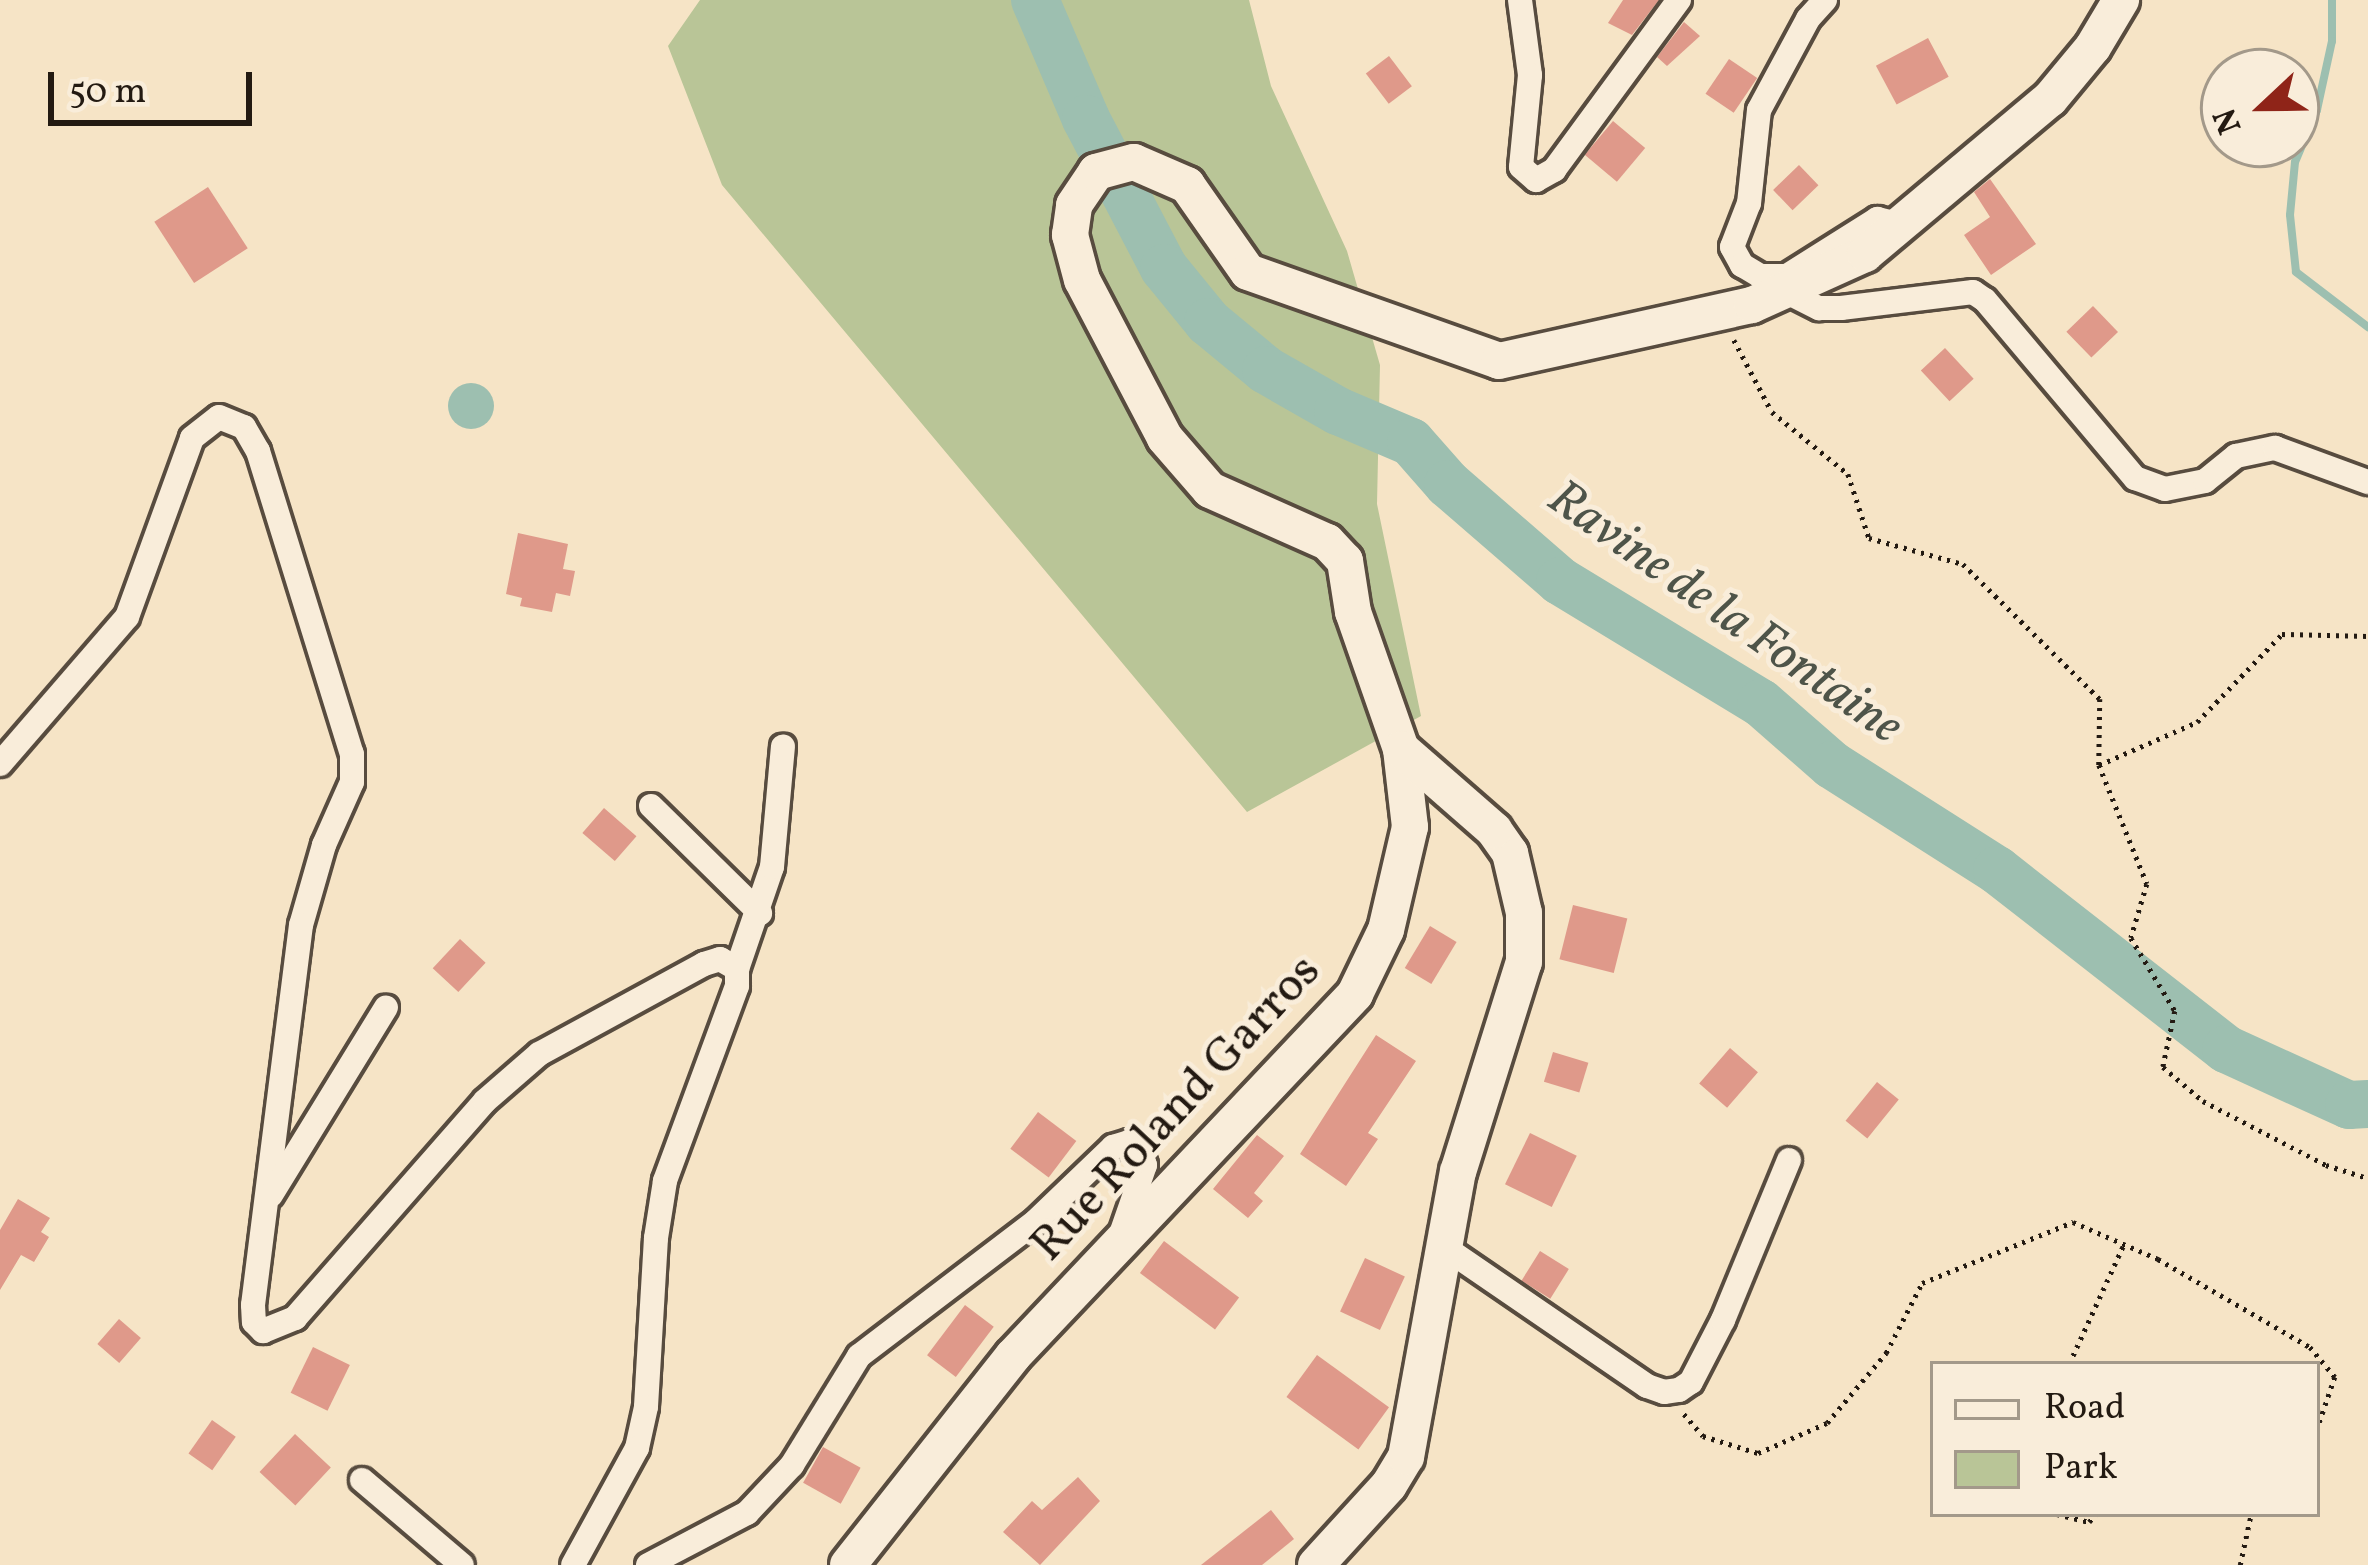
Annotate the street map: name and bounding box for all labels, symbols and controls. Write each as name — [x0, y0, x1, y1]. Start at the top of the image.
scale bar — [54, 48, 258, 122]
north arrow — [2200, 48, 2320, 168]
text: 50 m — [69, 68, 146, 118]
text: N — [2204, 101, 2255, 140]
water label: Ravine de la Fontaine — [1535, 469, 1913, 759]
street label: Rue Roland Garros — [1020, 944, 1334, 1274]
legend — [1930, 1361, 2320, 1517]
text: Road — [2044, 1384, 2125, 1434]
text: Park — [2044, 1444, 2118, 1494]

